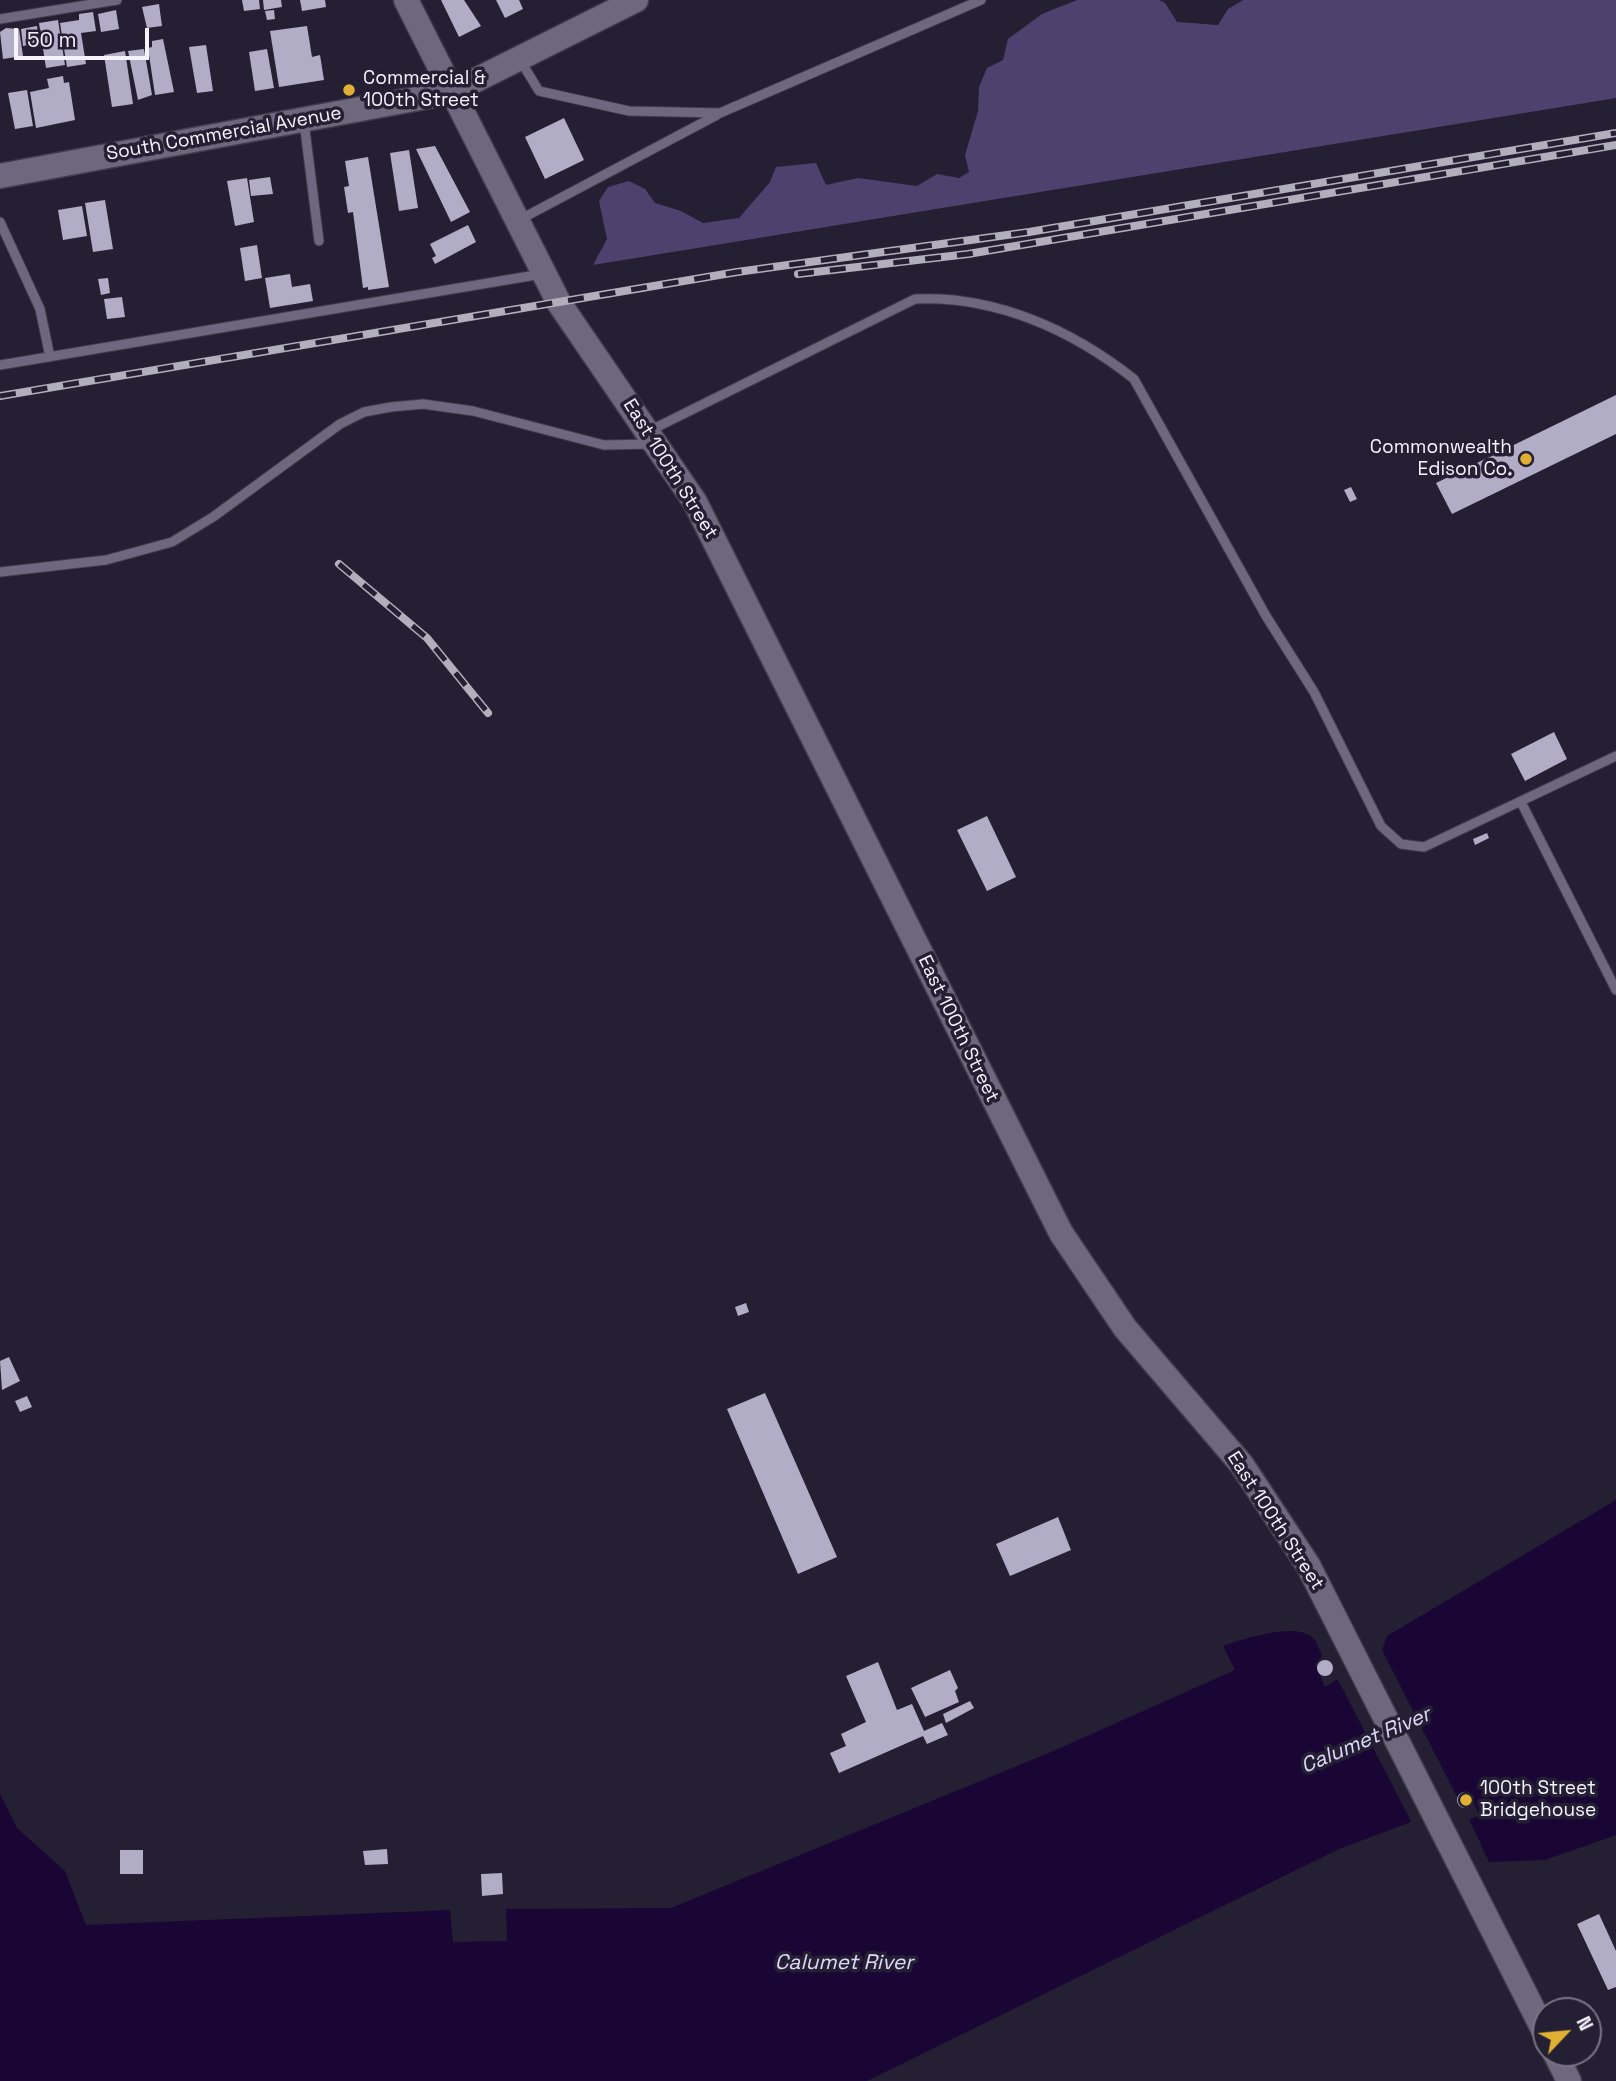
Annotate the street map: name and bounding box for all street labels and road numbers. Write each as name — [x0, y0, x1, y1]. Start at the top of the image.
street label: South Commercial Avenue — [105, 102, 343, 166]
street label: East 100th Street — [618, 395, 722, 543]
street label: East 100th Street — [913, 952, 1003, 1106]
street label: East 100th Street — [1222, 1447, 1328, 1595]

